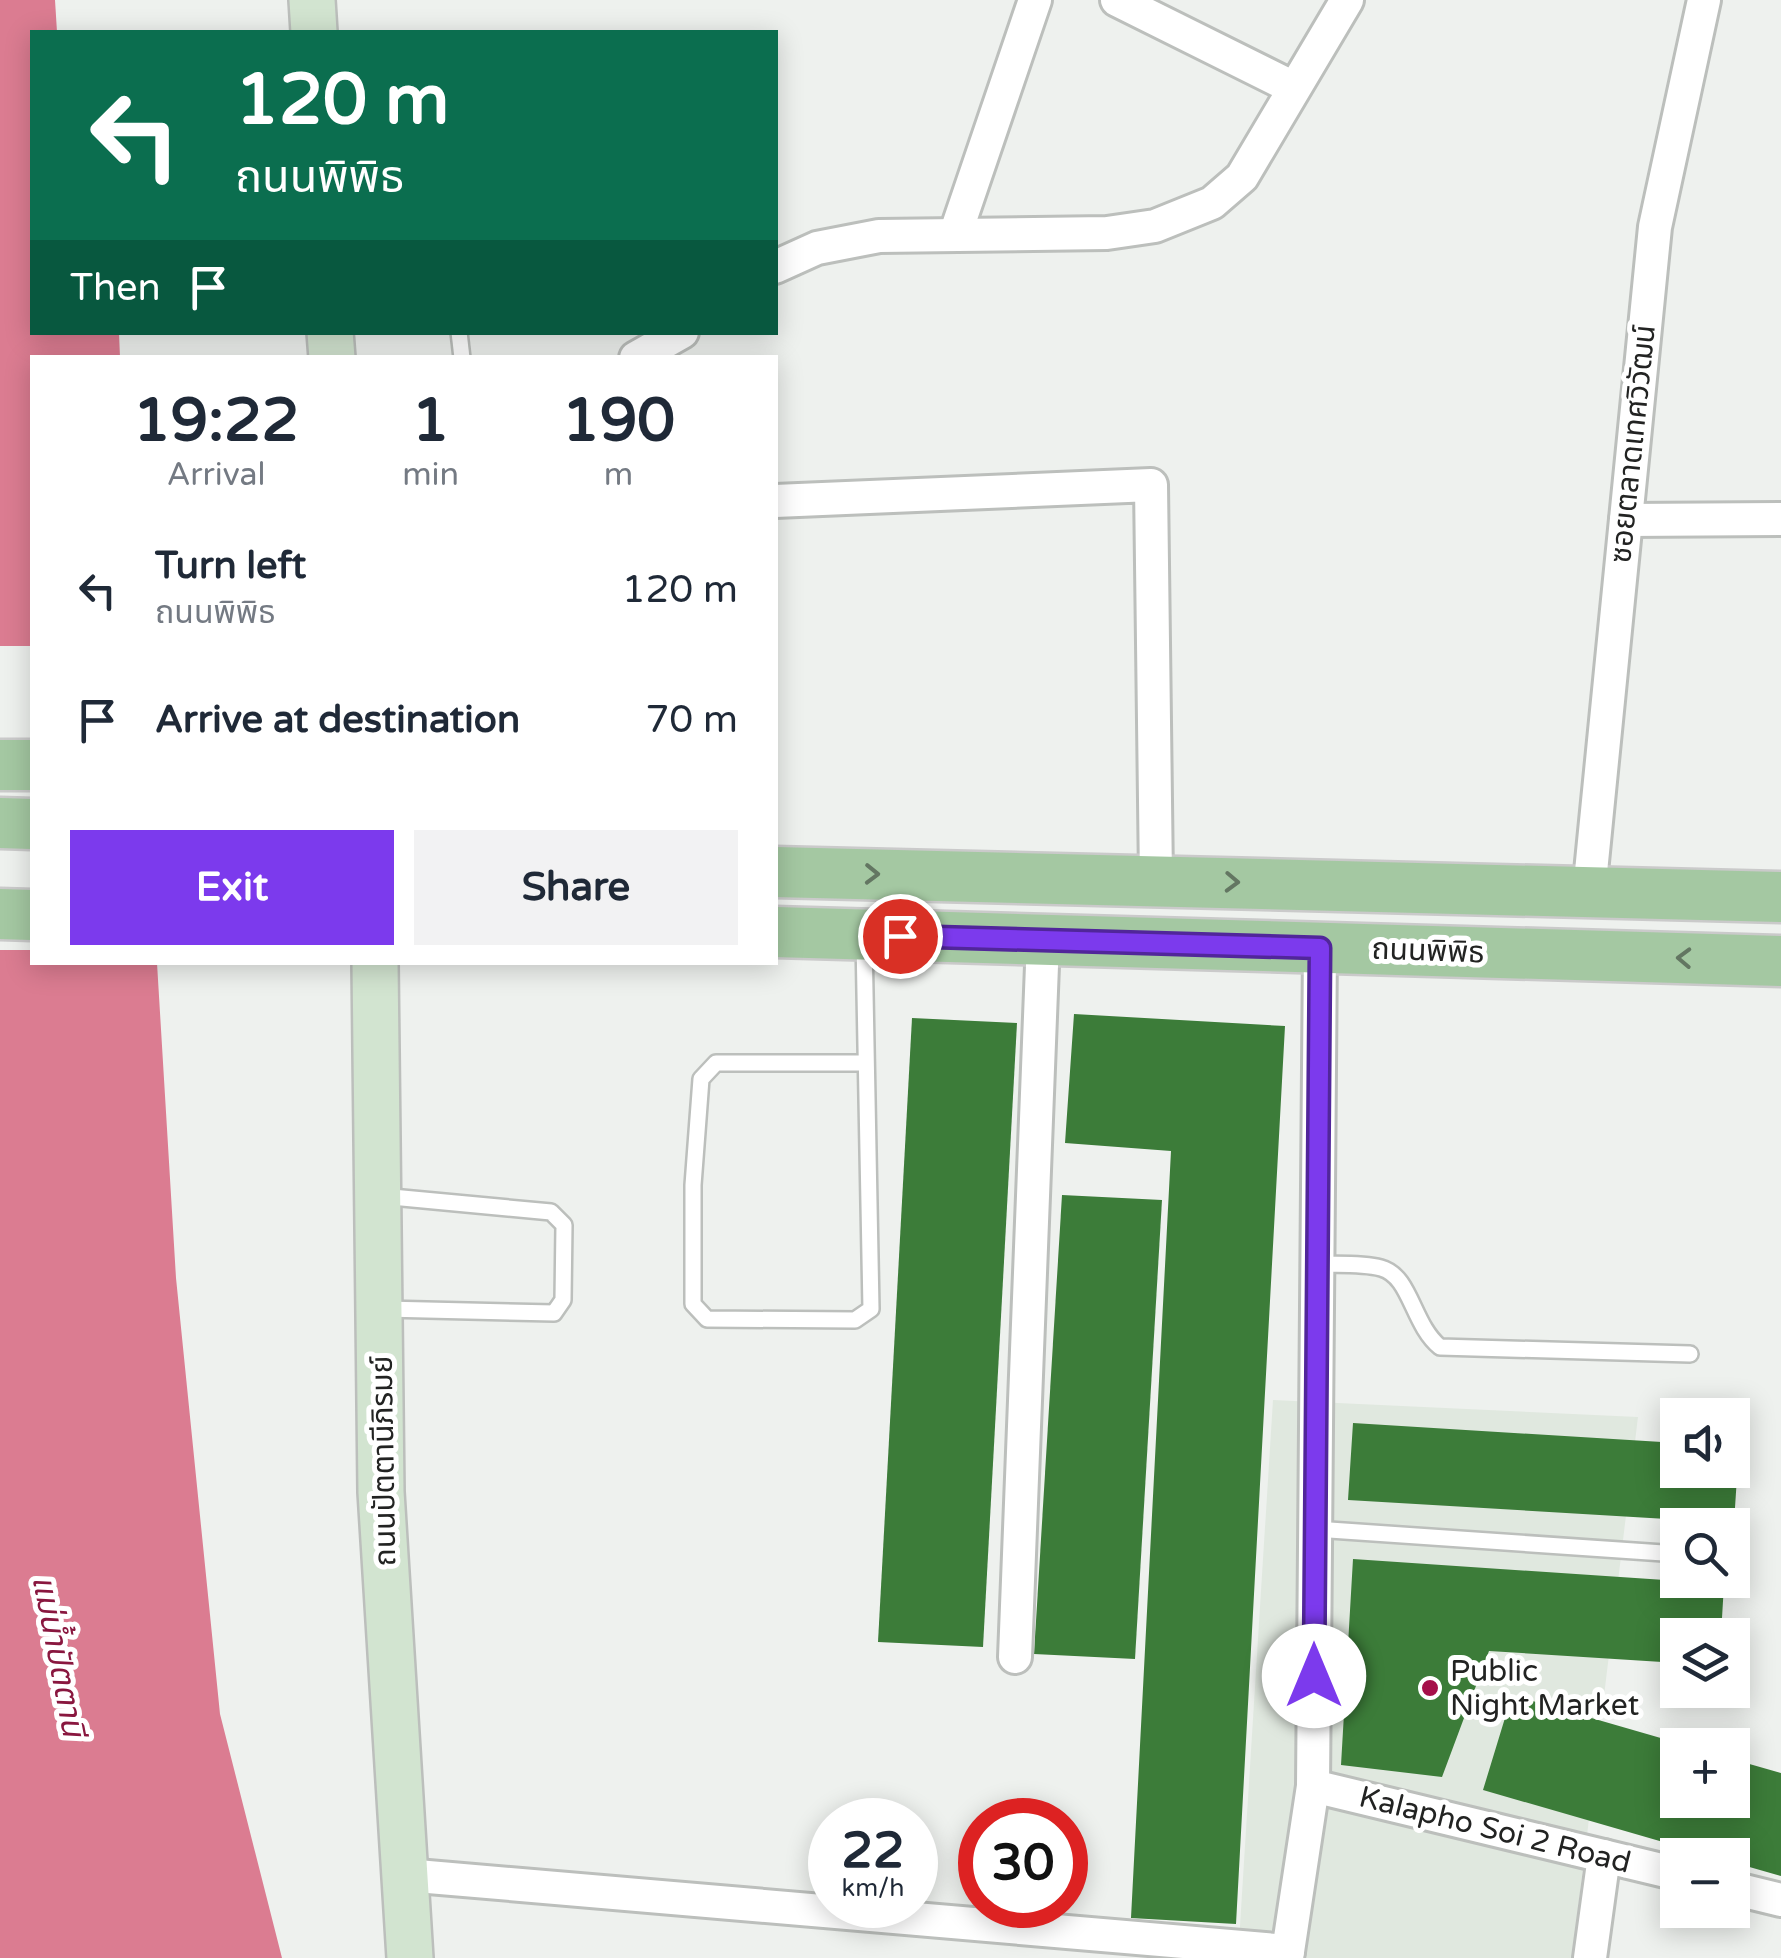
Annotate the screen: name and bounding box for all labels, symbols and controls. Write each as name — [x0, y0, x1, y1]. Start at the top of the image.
text: 120 m — [235, 59, 449, 143]
icon: left — [70, 70, 200, 200]
text: ถนนพิพิธ — [235, 151, 404, 205]
icon: arrive — [181, 260, 236, 315]
text: Then — [70, 265, 161, 311]
street label: ซอยตลาดเทศวิวัฒน์ — [1602, 323, 1664, 565]
text: 19:22 — [133, 385, 299, 457]
text: 1 — [412, 385, 449, 457]
text: 190 — [562, 385, 675, 457]
text: Arrival — [167, 456, 266, 494]
text: min — [402, 456, 459, 494]
text: m — [604, 456, 633, 494]
text: Turn left — [155, 543, 306, 589]
icon: left — [70, 563, 125, 618]
text: 120 m — [622, 567, 738, 613]
text: ถนนพิพิธ — [155, 594, 275, 632]
icon: arrive — [70, 693, 125, 748]
text: Arrive at destination — [155, 697, 520, 743]
text: 70 m — [646, 697, 738, 743]
button: Exit — [70, 830, 394, 945]
button: Share — [414, 830, 738, 945]
one-way arrow — [866, 863, 881, 885]
one-way arrow — [1225, 871, 1241, 892]
pin — [858, 894, 943, 979]
icon: arrive — [873, 909, 928, 964]
street label: ถนนพิพิธ — [1371, 931, 1485, 971]
one-way arrow — [1675, 948, 1691, 969]
street label: ถนนปัตตานีภิรมย์ — [364, 1355, 404, 1567]
map controls — [1660, 1398, 1750, 1928]
button: sound — [1660, 1398, 1750, 1488]
button: search — [1660, 1508, 1750, 1598]
water label: แม่น้ำปัตตานี — [24, 1572, 97, 1744]
button: layers — [1660, 1618, 1750, 1708]
position arrow — [1262, 1624, 1366, 1728]
place label: Public Night Market — [1450, 1653, 1639, 1724]
marker: Public Night Market — [1419, 1677, 1441, 1699]
button: + — [1660, 1728, 1750, 1818]
street label: Kalapho Soi 2 Road — [1355, 1778, 1635, 1882]
speed limit sign: 30 — [958, 1798, 1088, 1928]
text: 22 — [842, 1821, 904, 1881]
button: − — [1660, 1838, 1750, 1928]
text: km/h — [842, 1873, 904, 1903]

